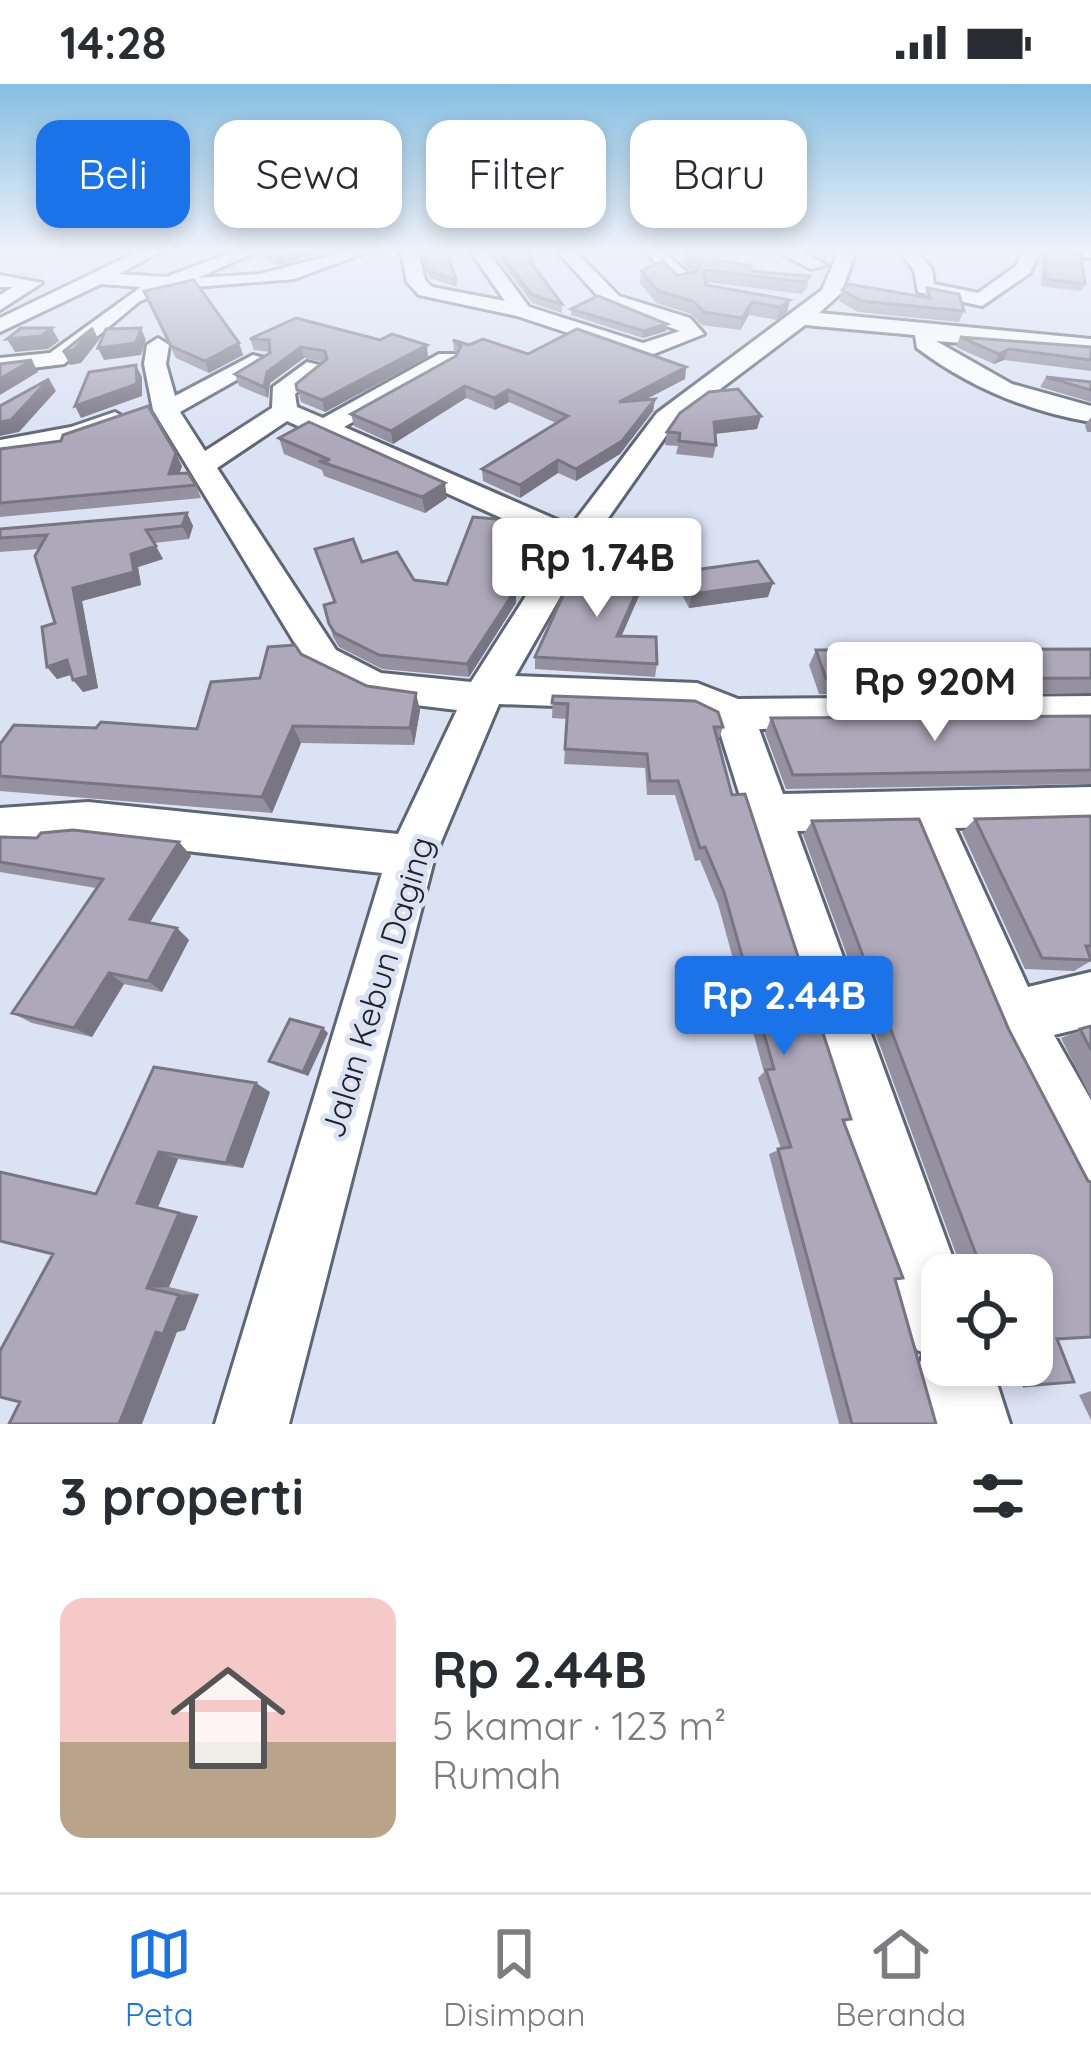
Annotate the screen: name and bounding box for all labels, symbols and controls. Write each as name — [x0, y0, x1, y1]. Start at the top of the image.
text: 14:28 — [60, 14, 167, 70]
chip: Beli — [36, 120, 190, 228]
chip: Sewa — [214, 120, 402, 228]
chip: Filter — [426, 120, 606, 228]
chip: Baru — [630, 120, 807, 228]
pin: Rp 1.74B — [473, 518, 721, 620]
text: Rp 1.74B — [519, 532, 675, 581]
pin: Rp 920M — [824, 642, 1046, 744]
text: Rp 920M — [854, 656, 1016, 705]
street label: Jalan Kebun Daging — [311, 831, 442, 1142]
pin: Rp 2.44B — [660, 956, 908, 1058]
text: Rp 2.44B — [702, 970, 866, 1019]
map controls — [921, 1254, 1053, 1386]
button: locate — [921, 1254, 1053, 1386]
icon: filters — [965, 1463, 1031, 1529]
text: 3 properti — [60, 1464, 304, 1528]
text: Rp 2.44B — [432, 1637, 647, 1701]
icon: home — [156, 1646, 300, 1790]
text: 5 kamar · 123 m² — [432, 1701, 726, 1750]
text: Rumah — [432, 1750, 561, 1799]
tab: Peta — [125, 1921, 194, 2034]
tab: Disimpan — [443, 1921, 586, 2034]
tab: Beranda — [835, 1921, 966, 2034]

